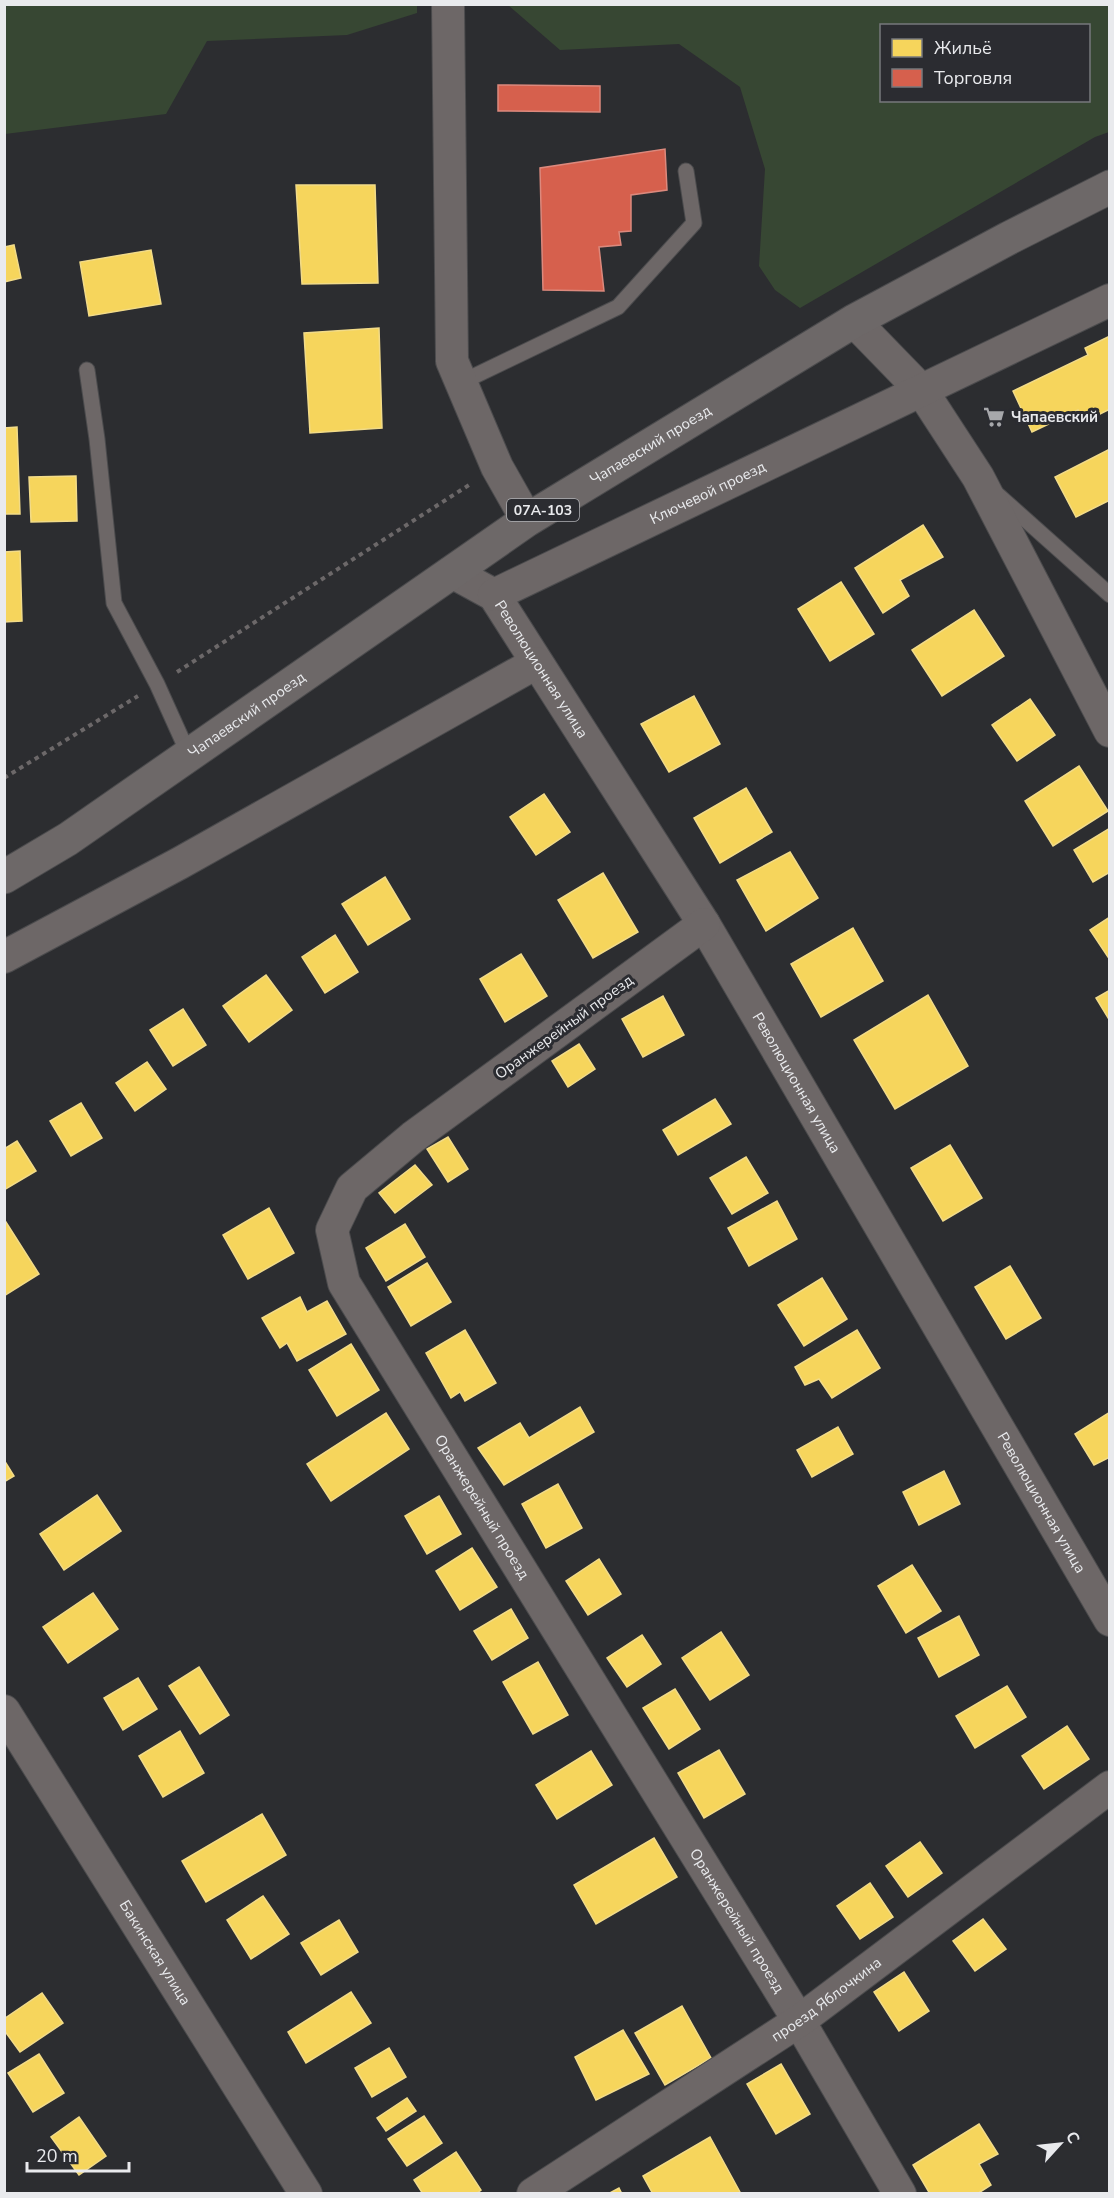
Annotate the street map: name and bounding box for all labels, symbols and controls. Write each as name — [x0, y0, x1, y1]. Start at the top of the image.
legend — [880, 24, 1090, 102]
text: Жильё — [934, 36, 992, 60]
text: Торговля — [934, 66, 1012, 90]
street label: Чапаевский проезд — [586, 400, 715, 489]
supermarket icon: Чапаевский — [982, 405, 1006, 429]
place label: Чапаевский — [1011, 407, 1098, 427]
street label: Ключевой проезд — [646, 456, 769, 529]
road number: 07А-103 — [507, 499, 579, 521]
street label: Революционная улица — [490, 596, 593, 742]
street label: Чапаевский проезд — [184, 667, 309, 763]
street label: Оранжерейный проезд — [491, 970, 637, 1084]
street label: Революционная улица — [748, 1009, 846, 1157]
street label: Революционная улица — [993, 1428, 1090, 1577]
street label: Оранжерейный проезд — [430, 1431, 534, 1583]
street label: Оранжерейный проезд — [685, 1845, 789, 1997]
street label: Бакинская улица — [115, 1896, 195, 2009]
street label: проезд Яблочкина — [767, 1952, 885, 2046]
north arrow — [1030, 2114, 1090, 2174]
text: С — [1060, 2128, 1085, 2148]
scale bar — [27, 2135, 129, 2173]
text: 20 m — [36, 2144, 78, 2168]

